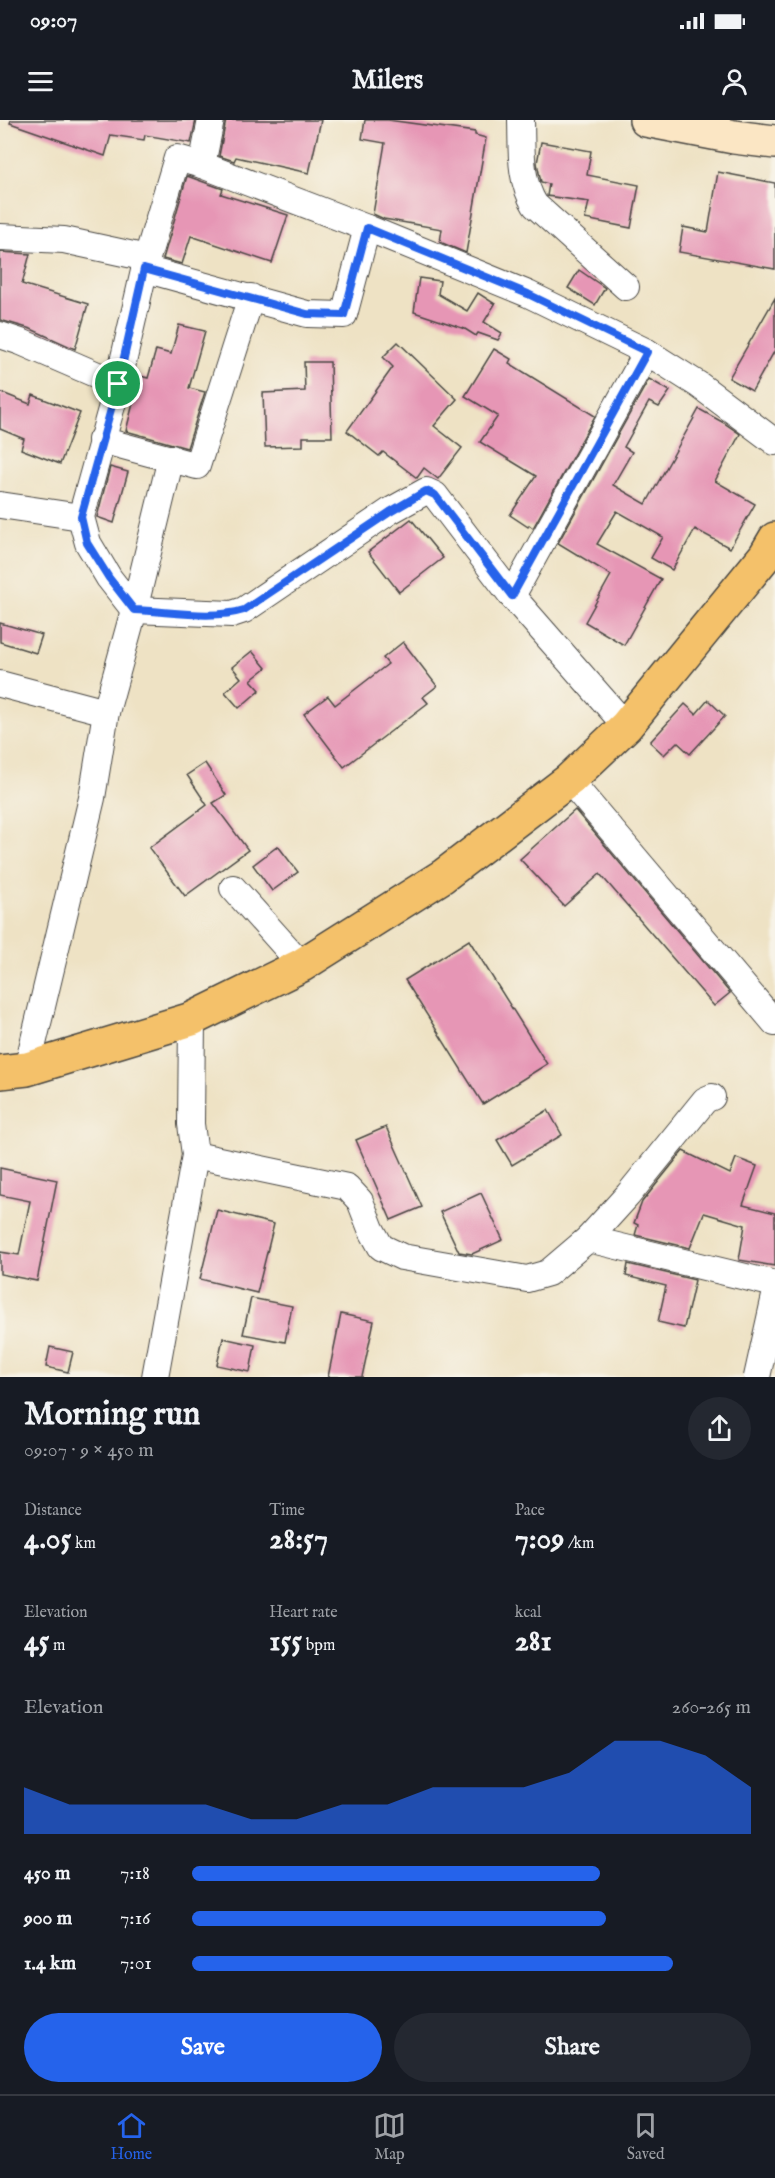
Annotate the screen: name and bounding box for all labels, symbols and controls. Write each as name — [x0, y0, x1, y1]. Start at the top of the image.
text: 09:07 — [30, 7, 77, 35]
text: Milers — [352, 64, 423, 98]
icon: menu — [24, 65, 57, 98]
icon: person — [718, 65, 751, 98]
pin — [92, 358, 143, 409]
icon: arrive — [101, 367, 134, 400]
text: Morning run — [24, 1394, 200, 1436]
button: share — [688, 1397, 751, 1460]
text: 09:07 · 9 × 450 m — [24, 1438, 154, 1463]
text: Distance — [24, 1501, 82, 1521]
text: Time — [269, 1501, 305, 1521]
text: Pace — [515, 1501, 545, 1521]
text: 4.05 — [24, 1521, 71, 1559]
text: 28:57 — [269, 1521, 328, 1559]
text: 7:09 — [515, 1521, 564, 1559]
text: km — [71, 1534, 96, 1554]
text: /km — [564, 1534, 594, 1554]
text: Elevation — [24, 1603, 87, 1623]
text: Heart rate — [269, 1603, 338, 1623]
text: kcal — [515, 1603, 541, 1623]
text: 45 — [24, 1623, 49, 1661]
text: 155 — [269, 1623, 302, 1661]
text: 281 — [515, 1623, 552, 1661]
text: m — [49, 1636, 65, 1656]
text: bpm — [302, 1636, 335, 1656]
text: Elevation — [24, 1695, 103, 1720]
text: 260–265 m — [672, 1695, 751, 1720]
text: 450 m — [24, 1861, 71, 1886]
text: 7:18 — [120, 1861, 150, 1886]
text: 900 m — [24, 1906, 72, 1931]
text: 7:16 — [120, 1906, 151, 1931]
text: 1.4 km — [24, 1951, 76, 1976]
text: 7:01 — [120, 1951, 152, 1976]
button: Save — [24, 2013, 382, 2082]
button: Share — [394, 2013, 751, 2082]
tab: Home — [110, 2109, 152, 2165]
tab: Map — [373, 2109, 406, 2165]
tab: Saved — [627, 2109, 665, 2165]

